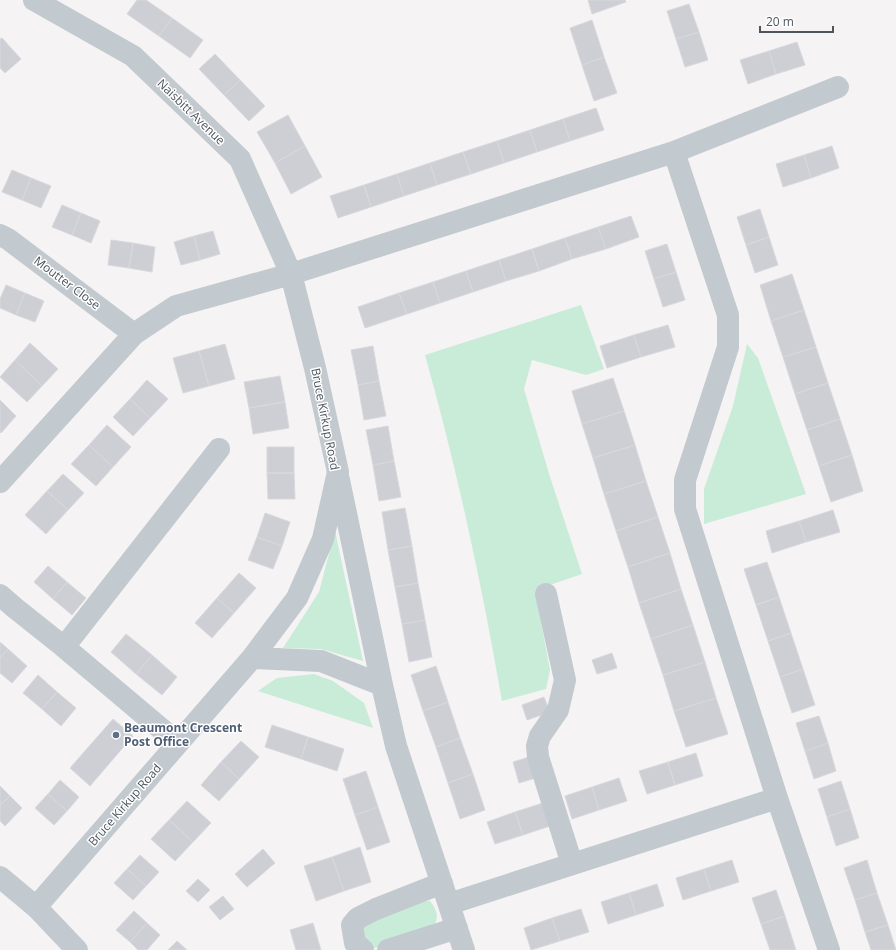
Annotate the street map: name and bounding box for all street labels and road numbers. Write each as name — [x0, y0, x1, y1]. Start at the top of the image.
street label: Naisbitt Avenue — [154, 75, 229, 149]
street label: Moutter Close — [31, 252, 104, 313]
street label: Bruce Kirkup Road — [307, 366, 344, 471]
street label: Bruce Kirkup Road — [84, 760, 165, 849]

